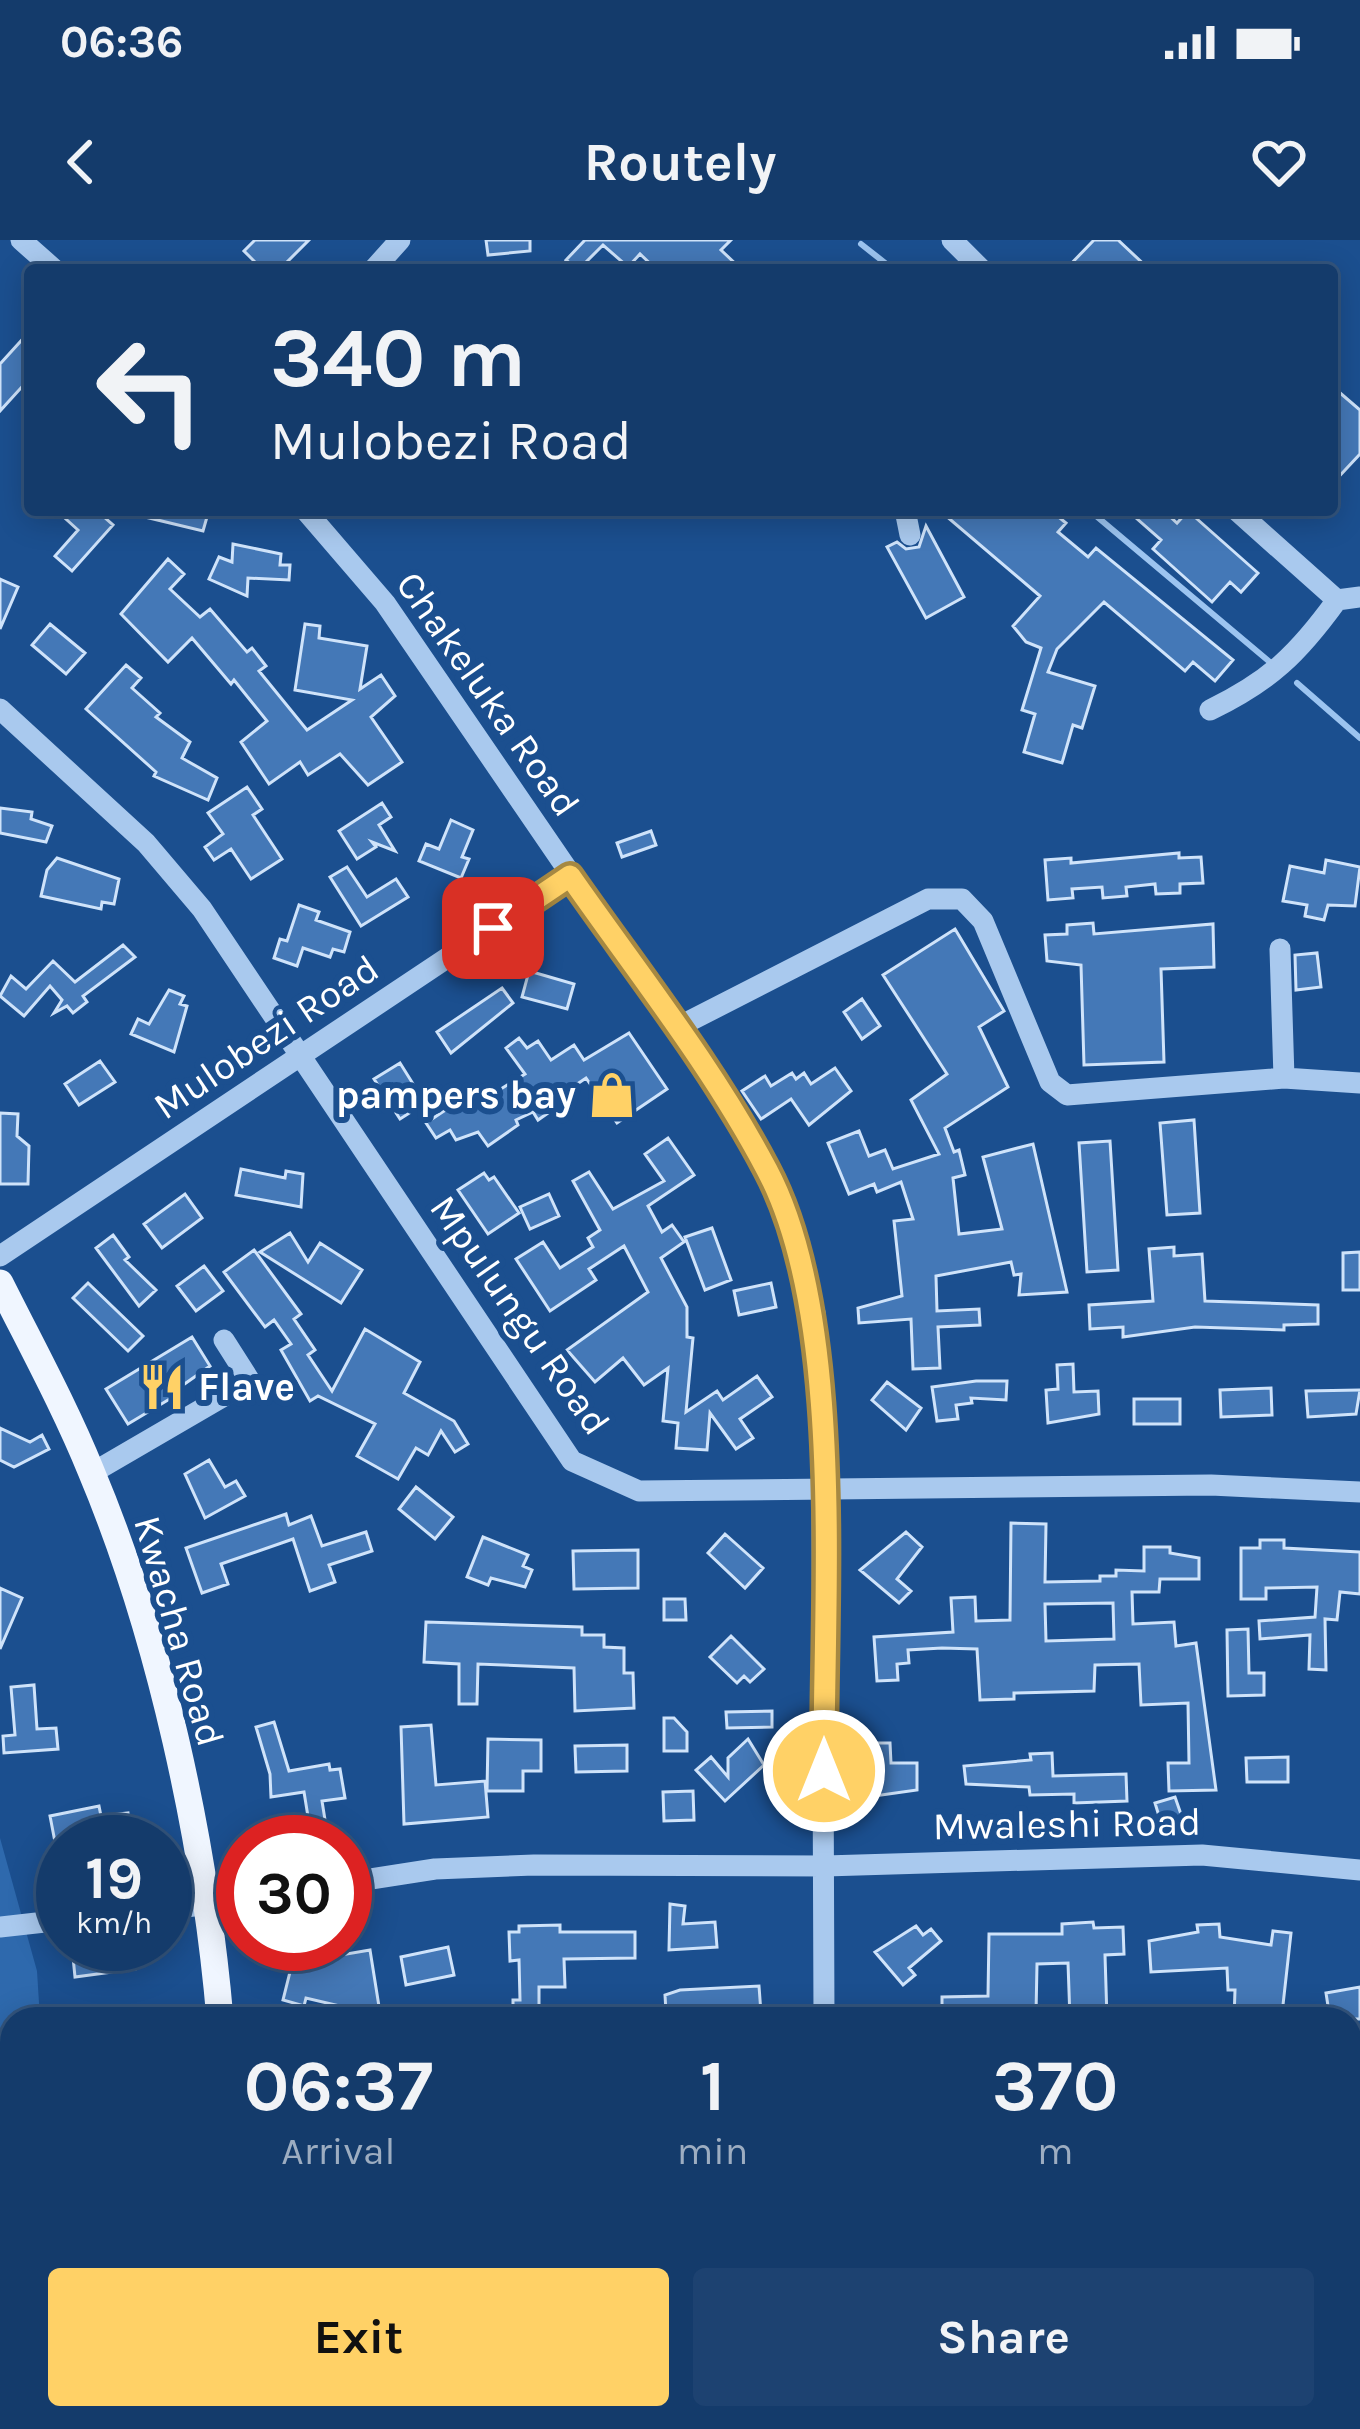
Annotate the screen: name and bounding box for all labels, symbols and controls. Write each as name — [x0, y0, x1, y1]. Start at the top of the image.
text: 06:36 — [60, 16, 183, 68]
icon: back — [48, 129, 114, 195]
icon: heart — [1246, 129, 1312, 195]
text: Routely — [584, 130, 776, 194]
text: 340 m — [270, 309, 526, 407]
icon: left — [72, 312, 228, 468]
text: Mulobezi Road — [270, 409, 632, 473]
street label: Chakeluka Road — [387, 563, 589, 825]
pin — [442, 877, 544, 979]
icon: arrive — [460, 895, 526, 961]
street label: Mulobezi Road — [145, 945, 387, 1129]
shop icon: pampers bay — [587, 1070, 637, 1120]
place label: pampers bay — [336, 1072, 576, 1118]
street label: Mpulungu Road — [420, 1186, 620, 1444]
restaurant icon: Flave — [137, 1362, 187, 1412]
place label: Flave — [198, 1364, 295, 1410]
street label: Kwacha Road — [124, 1510, 234, 1752]
position arrow — [761, 1708, 887, 1834]
street label: Mwaleshi Road — [932, 1799, 1202, 1849]
speed limit sign: 30 — [216, 1815, 372, 1971]
text: 19 — [85, 1843, 143, 1913]
text: km/h — [76, 1905, 152, 1941]
text: 06:37 — [244, 2044, 433, 2128]
text: 1 — [700, 2044, 725, 2128]
text: 370 — [992, 2044, 1118, 2128]
text: Arrival — [281, 2128, 395, 2174]
text: min — [677, 2128, 748, 2174]
text: m — [1037, 2128, 1073, 2174]
button: Exit — [48, 2268, 669, 2406]
button: Share — [693, 2268, 1314, 2406]

